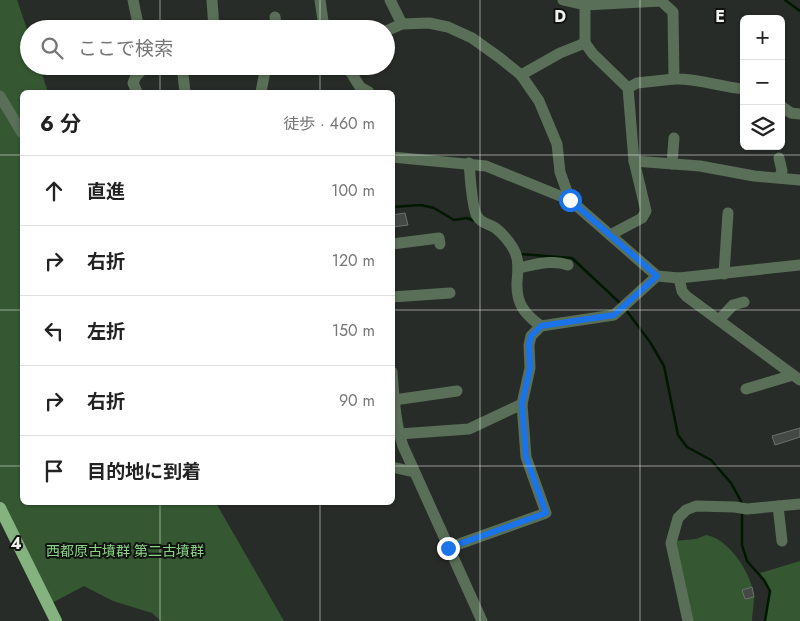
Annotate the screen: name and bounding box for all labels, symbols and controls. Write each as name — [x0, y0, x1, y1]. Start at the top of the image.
text: D — [554, 5, 566, 28]
text: E — [715, 5, 725, 28]
map controls — [740, 15, 785, 150]
button: + — [740, 15, 785, 60]
search box — [20, 20, 395, 75]
icon: search — [38, 34, 66, 62]
text: ここで検索 — [78, 35, 173, 62]
button: − — [740, 60, 785, 105]
button: layers — [740, 105, 785, 150]
text: 6 分 — [40, 109, 81, 139]
text: 徒歩 · 460 m — [283, 112, 375, 135]
icon: ahead — [40, 177, 68, 205]
text: 直進 — [87, 178, 125, 205]
text: 100 m — [331, 179, 375, 202]
route start — [559, 189, 582, 212]
icon: right — [40, 247, 68, 275]
text: 右折 — [87, 248, 125, 275]
text: 120 m — [332, 249, 375, 272]
icon: left — [40, 317, 68, 345]
text: 左折 — [87, 318, 125, 345]
text: 150 m — [332, 319, 375, 342]
icon: right — [40, 387, 68, 415]
text: 右折 — [87, 388, 125, 415]
text: 90 m — [339, 389, 375, 412]
icon: arrive — [40, 457, 68, 485]
text: 目的地に到着 — [87, 458, 201, 485]
text: 4 — [10, 532, 22, 555]
route end — [437, 537, 460, 560]
park label: 西都原古墳群 第二古墳群 — [46, 541, 204, 561]

